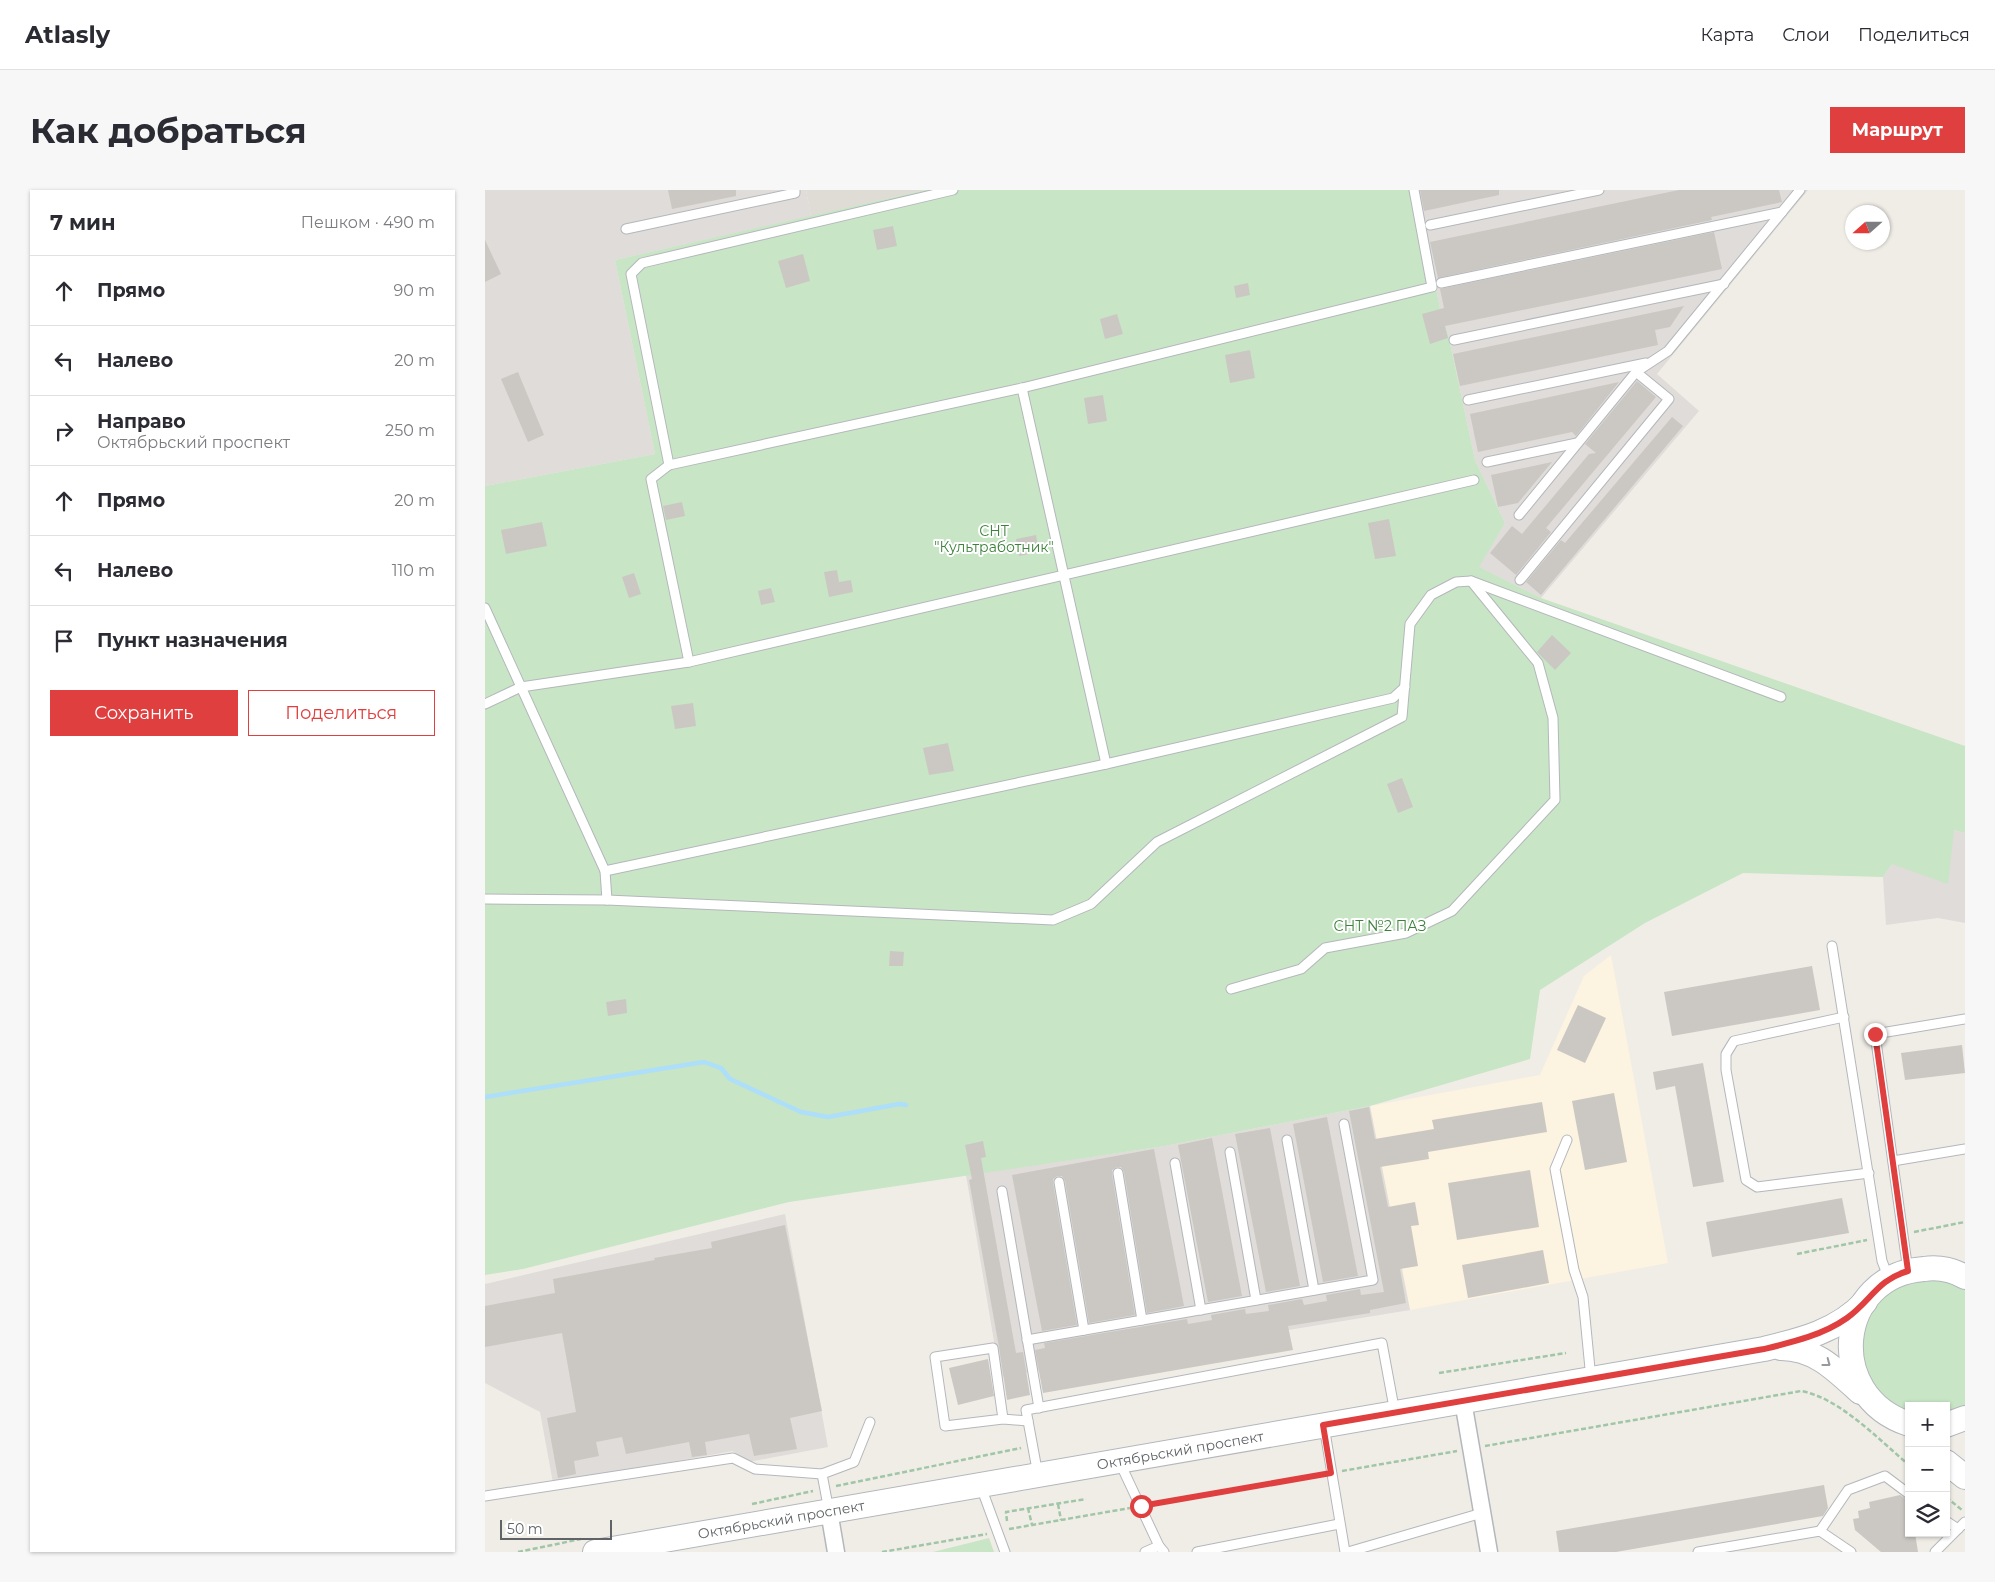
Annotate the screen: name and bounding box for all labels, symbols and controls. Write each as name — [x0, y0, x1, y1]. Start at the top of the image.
text: Atlasly — [25, 20, 110, 49]
text: Карта — [1700, 24, 1754, 46]
text: Слои — [1782, 24, 1830, 46]
text: Поделиться — [1858, 24, 1970, 46]
button: Маршрут — [1830, 107, 1965, 153]
text: Как добраться — [30, 109, 307, 152]
north arrow — [1845, 205, 1890, 250]
text: 7 мин — [50, 210, 116, 235]
text: Пешком · 490 m — [301, 213, 435, 232]
icon: ahead — [50, 277, 78, 305]
text: Прямо — [97, 279, 165, 302]
text: 90 m — [393, 281, 435, 300]
icon: left — [50, 347, 78, 375]
text: Налево — [97, 349, 173, 372]
text: 20 m — [394, 351, 435, 370]
text: Направо — [97, 410, 186, 433]
icon: right — [50, 417, 78, 445]
text: 250 m — [385, 421, 435, 440]
text: Октябрьский проспект — [97, 433, 290, 452]
icon: ahead — [50, 487, 78, 515]
text: Прямо — [97, 489, 165, 512]
text: 20 m — [394, 491, 435, 510]
park label: СНТ "Культработник" — [934, 522, 1054, 556]
icon: left — [50, 557, 78, 585]
text: Налево — [97, 559, 173, 582]
text: 110 m — [392, 561, 435, 580]
icon: arrive — [50, 627, 78, 655]
text: Пункт назначения — [97, 629, 288, 652]
button: Сохранить — [50, 690, 238, 736]
button: Поделиться — [248, 690, 435, 736]
park label: СНТ №2 ПАЗ — [1334, 917, 1426, 935]
route end — [1864, 1023, 1887, 1046]
one-way arrow — [1821, 1357, 1831, 1366]
map controls — [1905, 1402, 1950, 1537]
button: + — [1905, 1402, 1950, 1447]
street label: Октябрьский проспект — [1095, 1427, 1265, 1474]
button: − — [1905, 1447, 1950, 1492]
button: layers — [1905, 1492, 1950, 1537]
route start — [1130, 1495, 1153, 1518]
street label: Октябрьский проспект — [696, 1496, 866, 1543]
scale bar — [500, 1517, 613, 1540]
text: 50 m — [507, 1520, 543, 1538]

